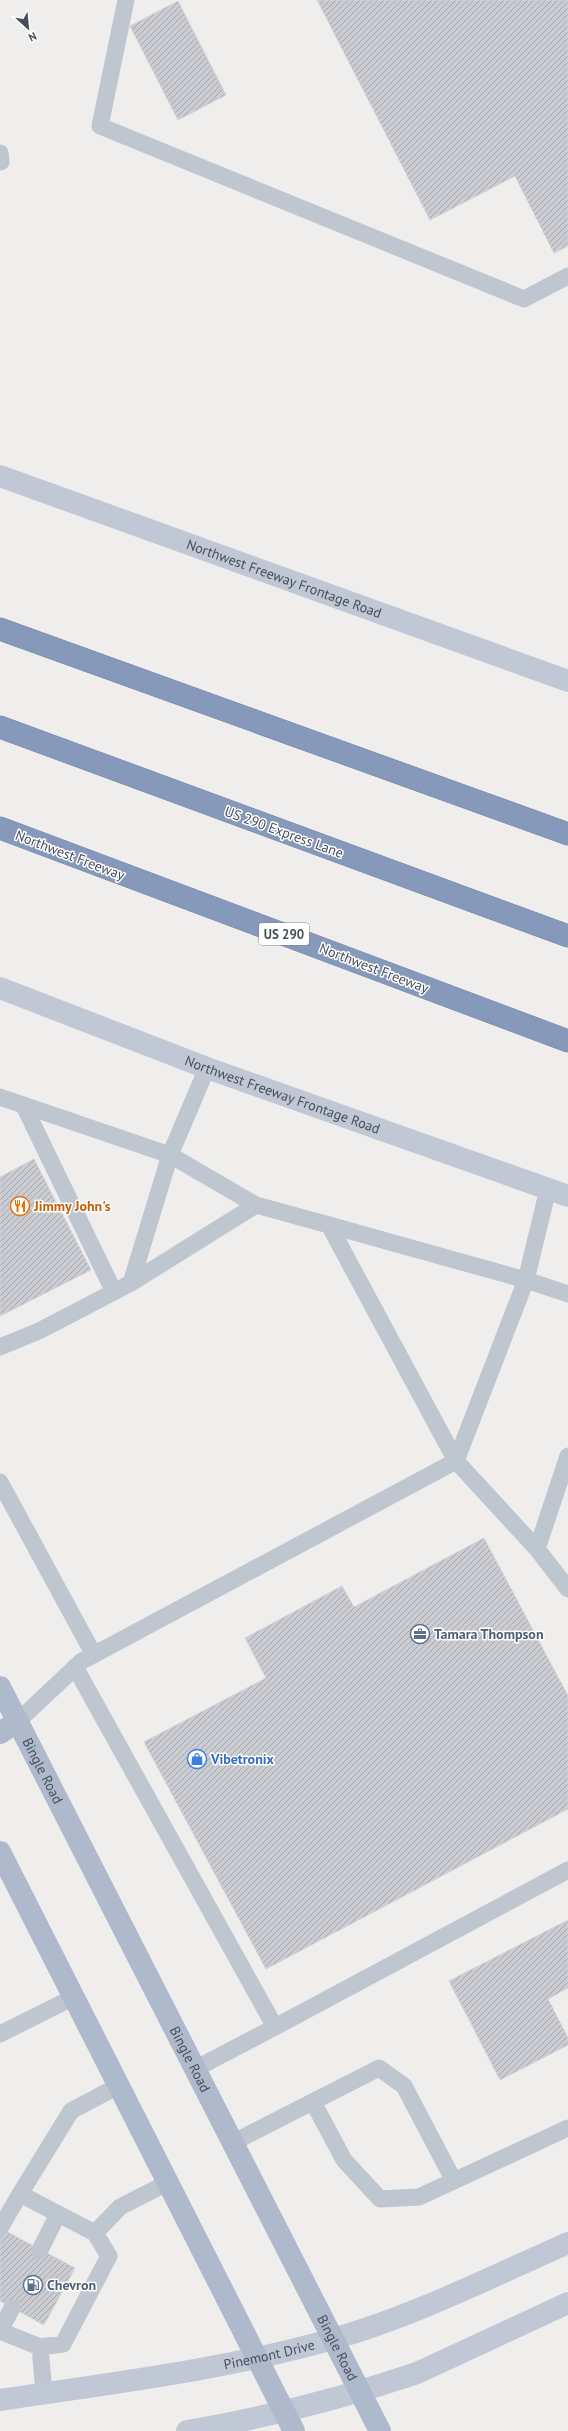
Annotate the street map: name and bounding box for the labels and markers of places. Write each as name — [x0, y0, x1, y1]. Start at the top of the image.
restaurant icon: Jimmy John's — [9, 1195, 31, 1217]
place label: Jimmy John's — [33, 1197, 111, 1215]
office icon: Tamara Thompson — [409, 1623, 431, 1645]
place label: Tamara Thompson — [434, 1625, 544, 1643]
shop icon: Vibetronix — [186, 1748, 208, 1770]
place label: Vibetronix — [210, 1750, 275, 1768]
fuel station icon: Chevron — [22, 2274, 44, 2296]
place label: Chevron — [47, 2276, 96, 2294]

